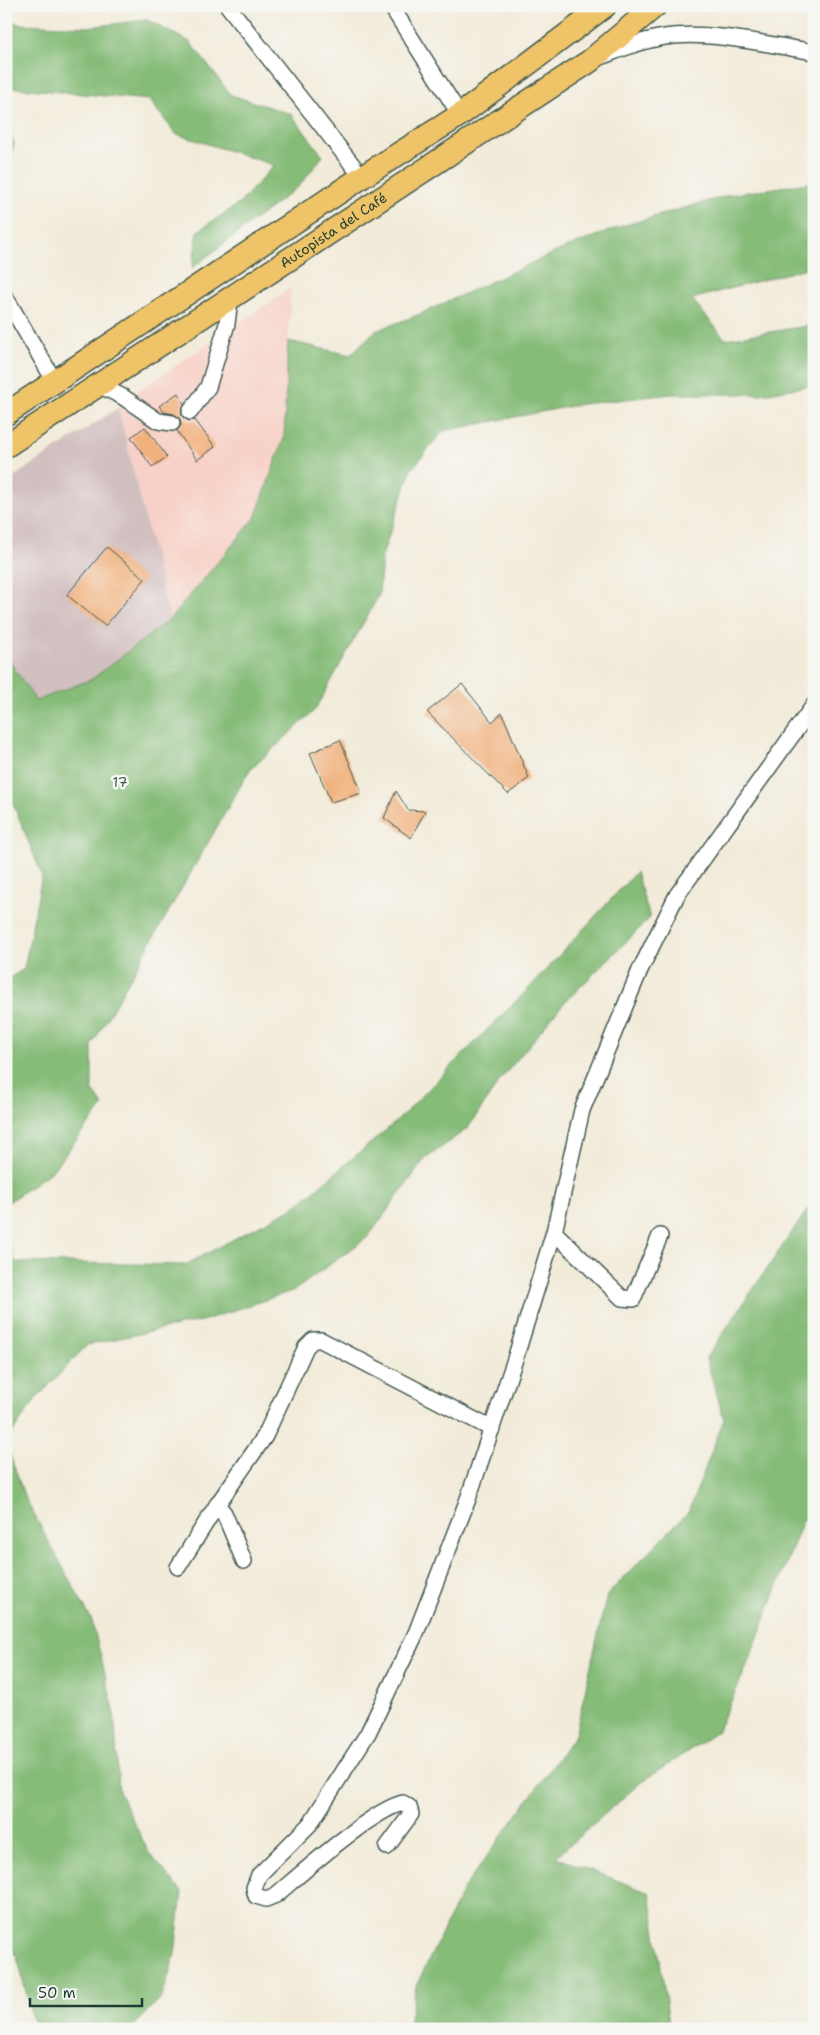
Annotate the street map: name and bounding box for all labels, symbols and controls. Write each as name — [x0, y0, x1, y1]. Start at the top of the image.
street label: Autopista del Café — [276, 188, 390, 272]
park label: 17 — [113, 773, 127, 791]
scale bar — [30, 1975, 142, 2007]
text: 50 m — [38, 1983, 76, 2003]

